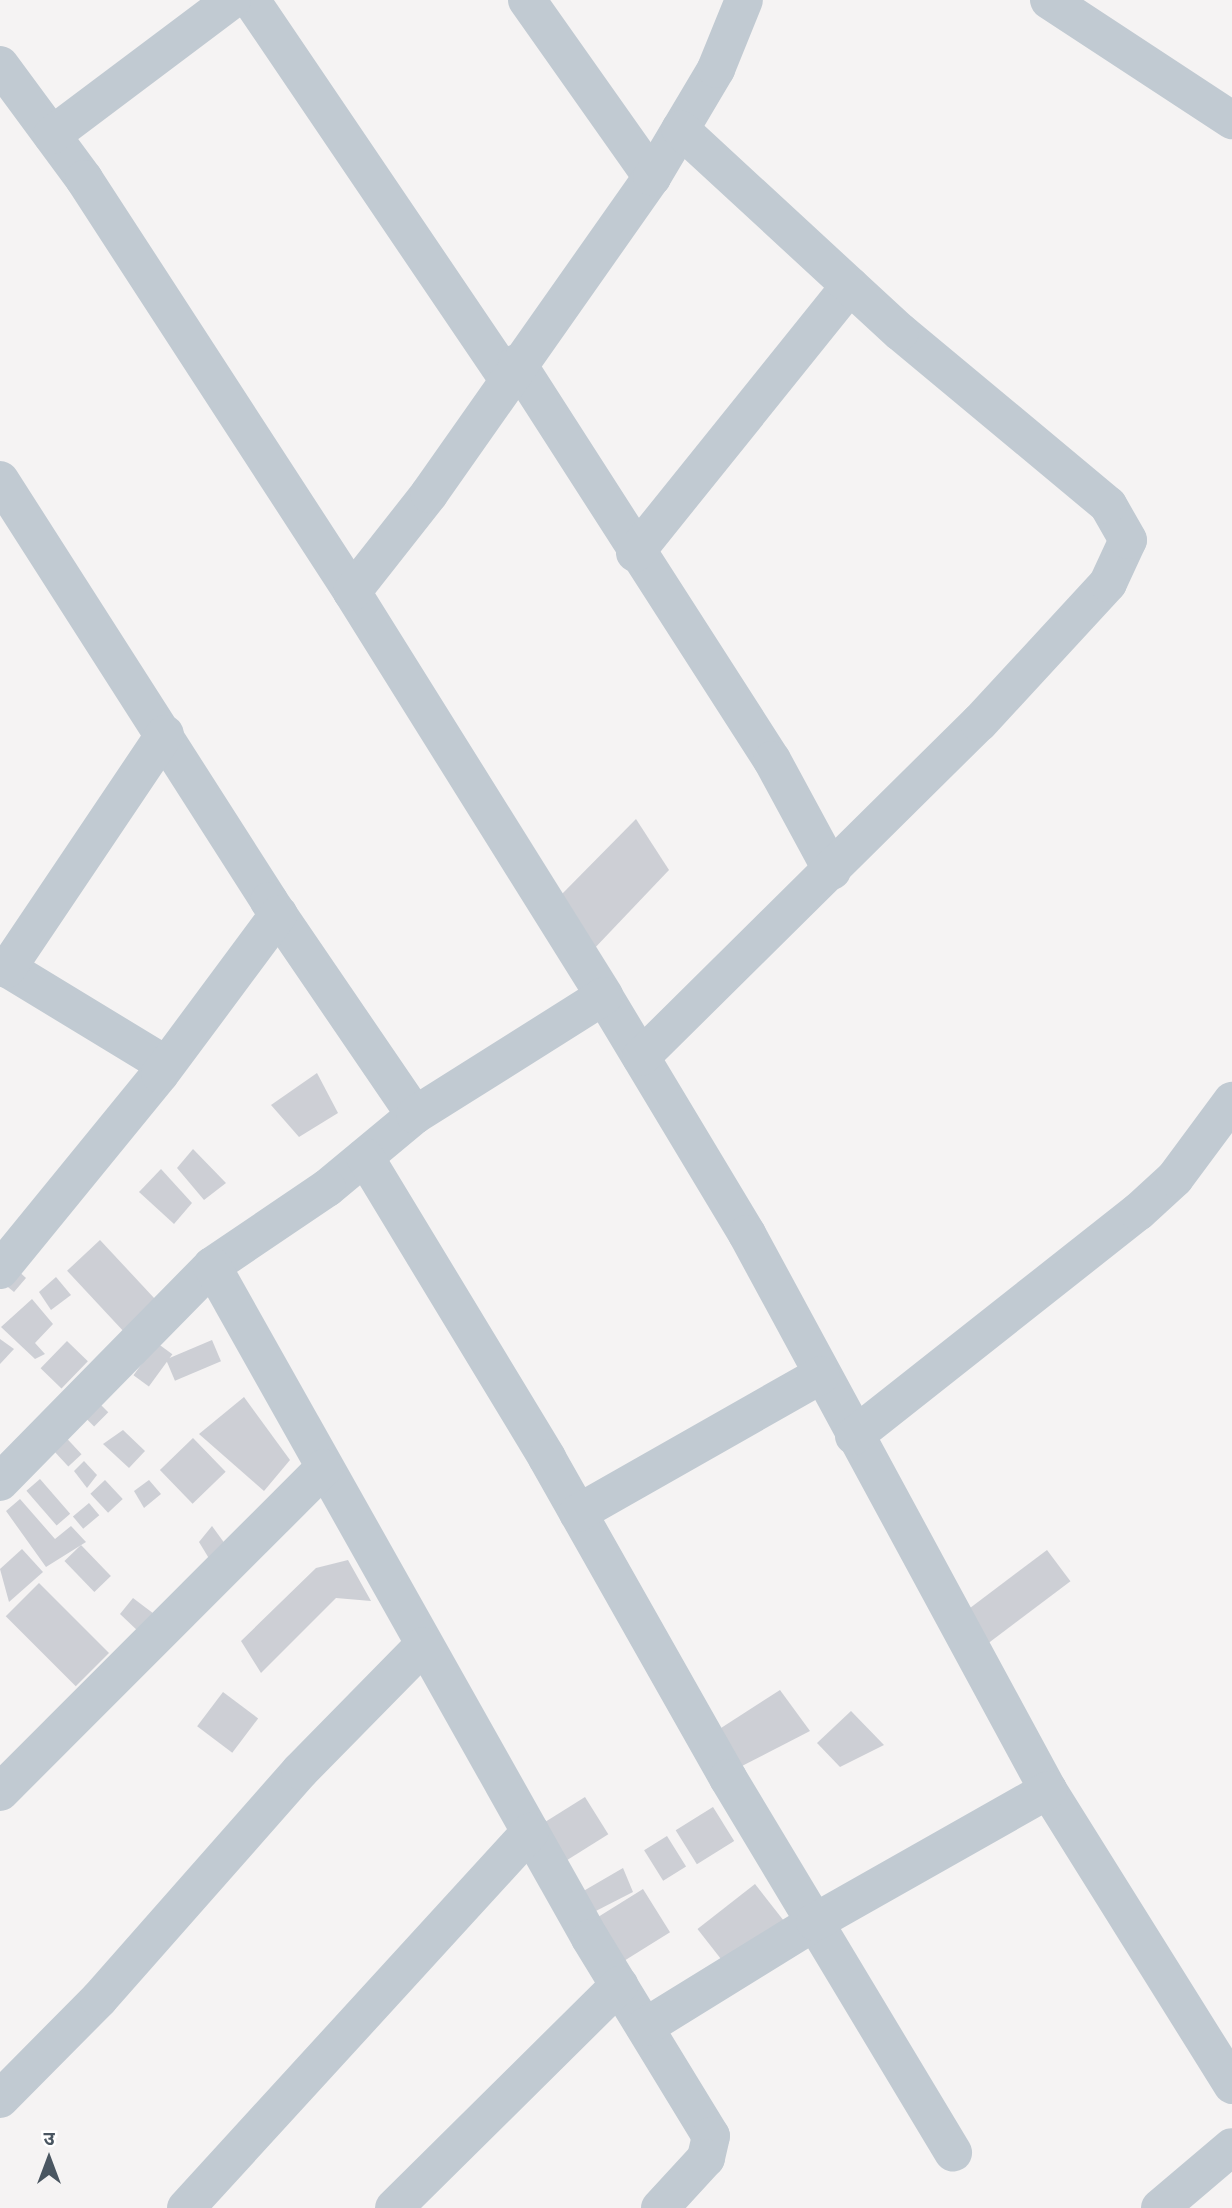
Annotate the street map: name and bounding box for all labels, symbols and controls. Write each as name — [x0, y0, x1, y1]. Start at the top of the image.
north arrow — [14, 2124, 84, 2194]
text: उ — [43, 2126, 55, 2149]

